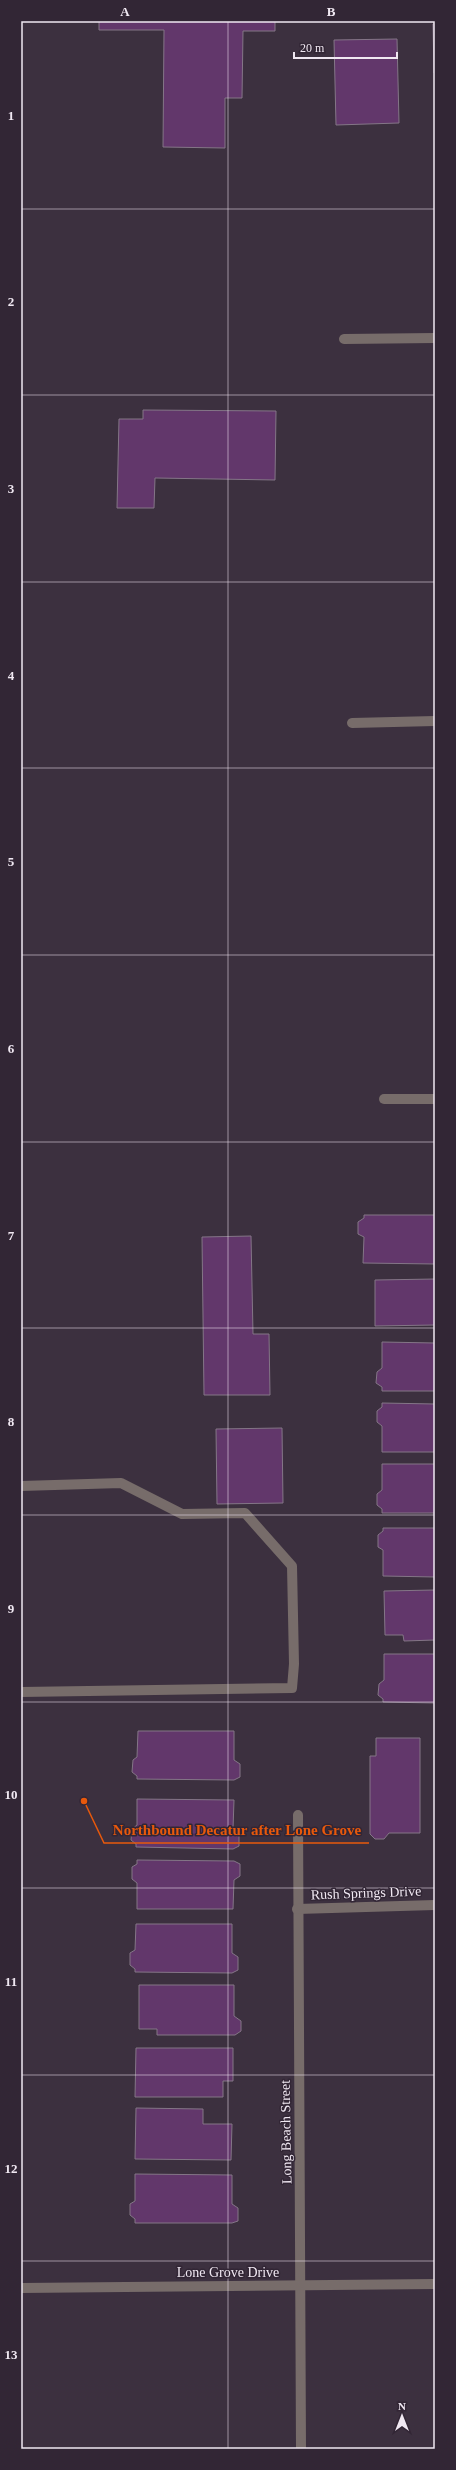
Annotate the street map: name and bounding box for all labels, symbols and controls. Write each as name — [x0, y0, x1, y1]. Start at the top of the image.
text: A — [120, 4, 130, 19]
text: B — [327, 4, 336, 19]
scale bar — [294, 34, 397, 60]
text: 20 m — [300, 41, 325, 55]
text: 1 — [8, 108, 14, 123]
text: 2 — [8, 294, 14, 309]
text: 3 — [8, 481, 15, 496]
text: 4 — [8, 668, 15, 683]
text: 5 — [8, 854, 15, 869]
text: 6 — [8, 1041, 15, 1056]
text: 7 — [8, 1228, 15, 1243]
text: 8 — [8, 1414, 15, 1429]
text: 9 — [8, 1601, 15, 1616]
text: 10 — [5, 1787, 18, 1802]
callout: Northbound Decatur after Lone Grove — [104, 1816, 369, 1843]
text: Northbound Decatur after Lone Grove — [113, 1822, 361, 1838]
street label: Rush Springs Drive — [311, 1884, 421, 1902]
text: 11 — [5, 1974, 17, 1989]
street label: Long Beach Street — [278, 2080, 294, 2184]
text: 12 — [5, 2161, 18, 2176]
street label: Lone Grove Drive — [177, 2265, 279, 2280]
text: 13 — [5, 2347, 18, 2362]
north arrow — [382, 2396, 422, 2436]
text: N — [398, 2400, 406, 2412]

